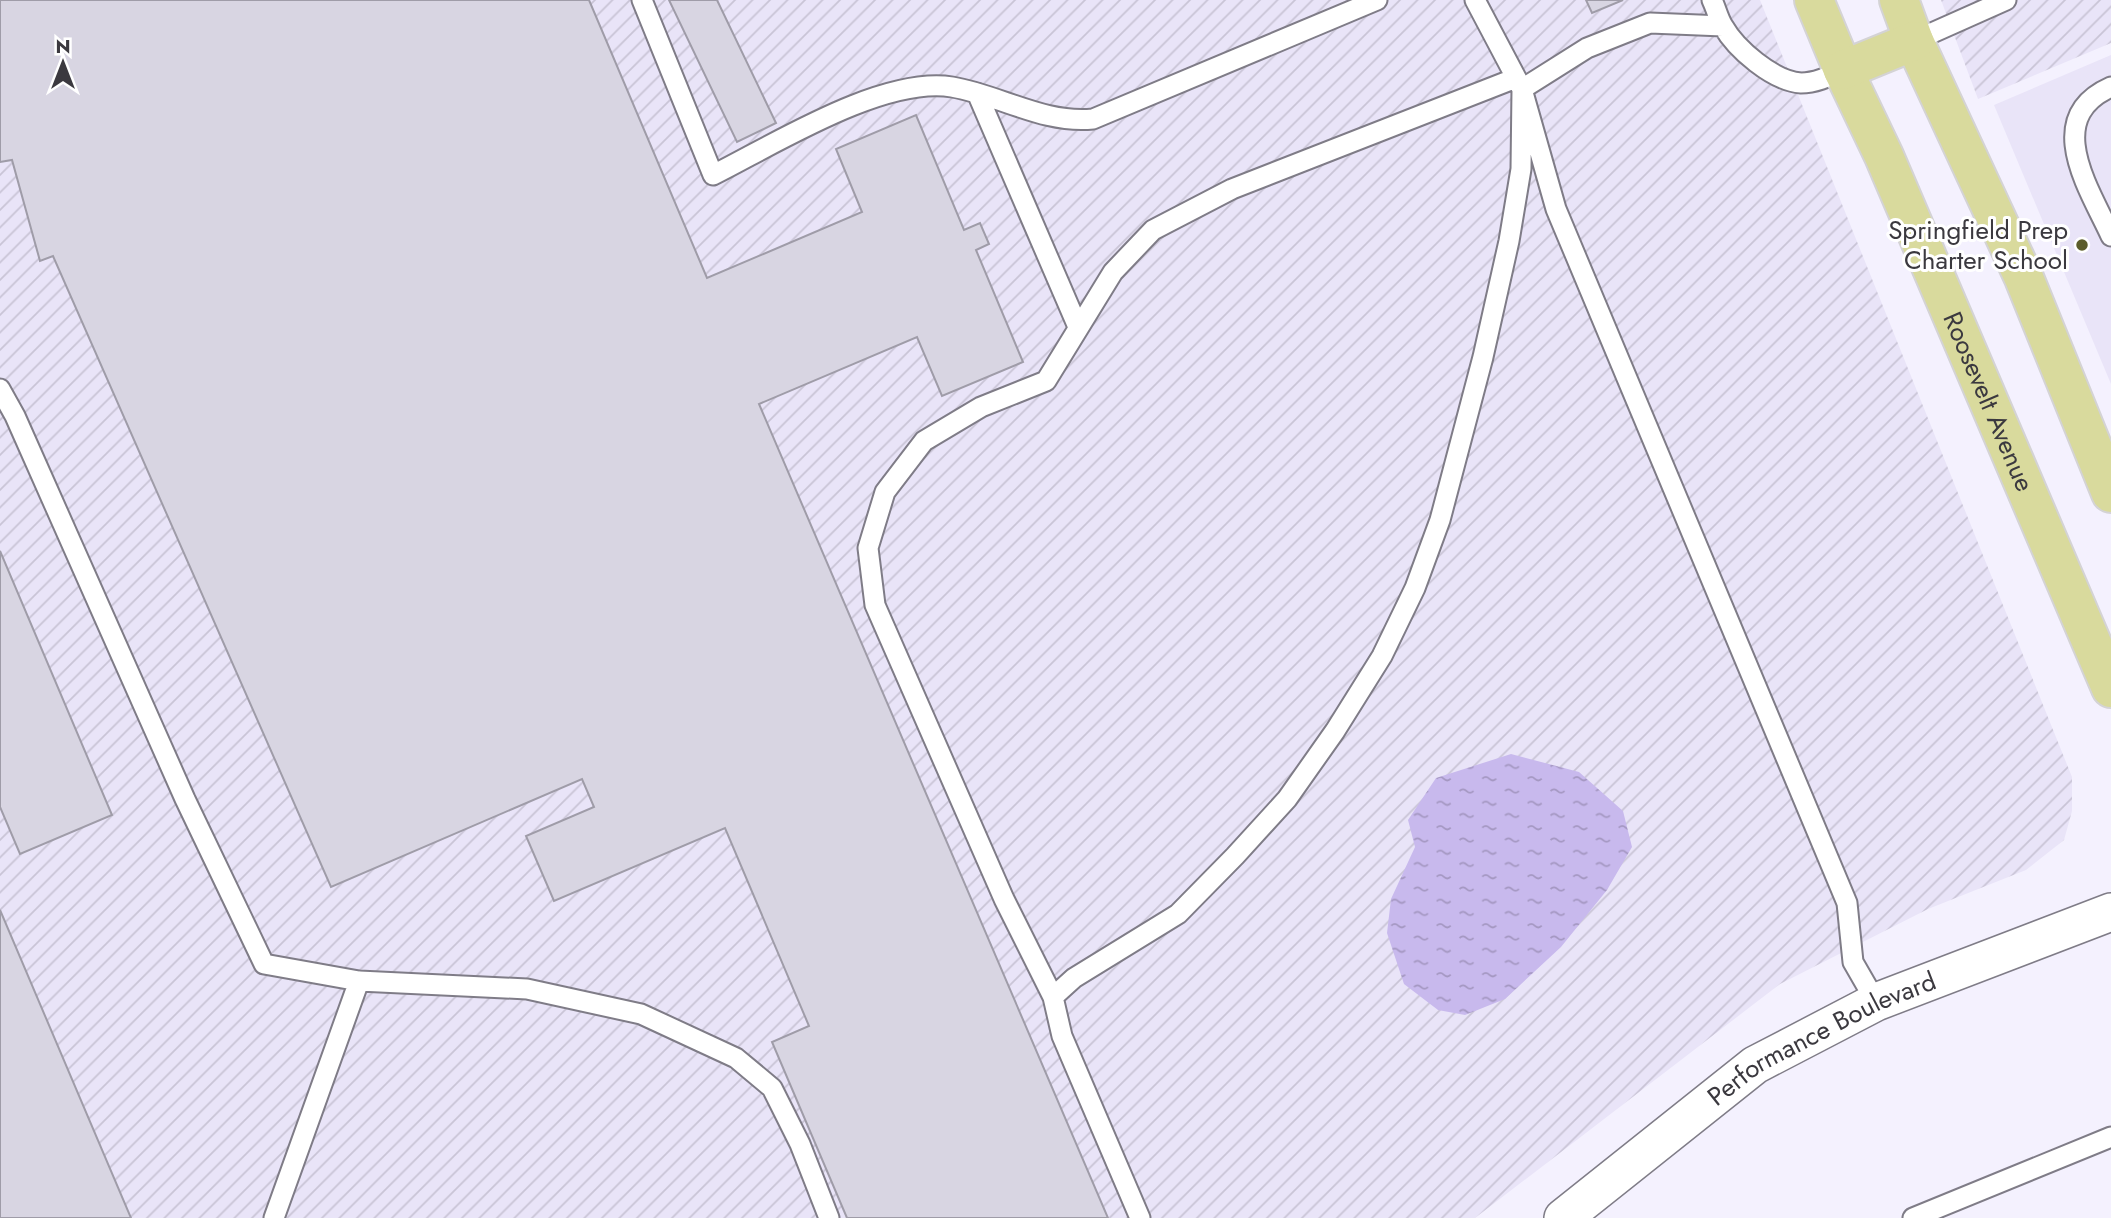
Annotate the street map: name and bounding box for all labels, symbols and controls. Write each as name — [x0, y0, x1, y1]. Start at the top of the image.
north arrow — [28, 28, 98, 98]
text: N — [55, 33, 71, 60]
place label: Springfield Prep Charter School — [1888, 211, 2068, 279]
marker: Springfield Prep Charter School — [2074, 237, 2090, 253]
street label: Roosevelt Avenue — [1934, 306, 2044, 497]
street label: Performance Boulevard — [1699, 962, 1941, 1115]

